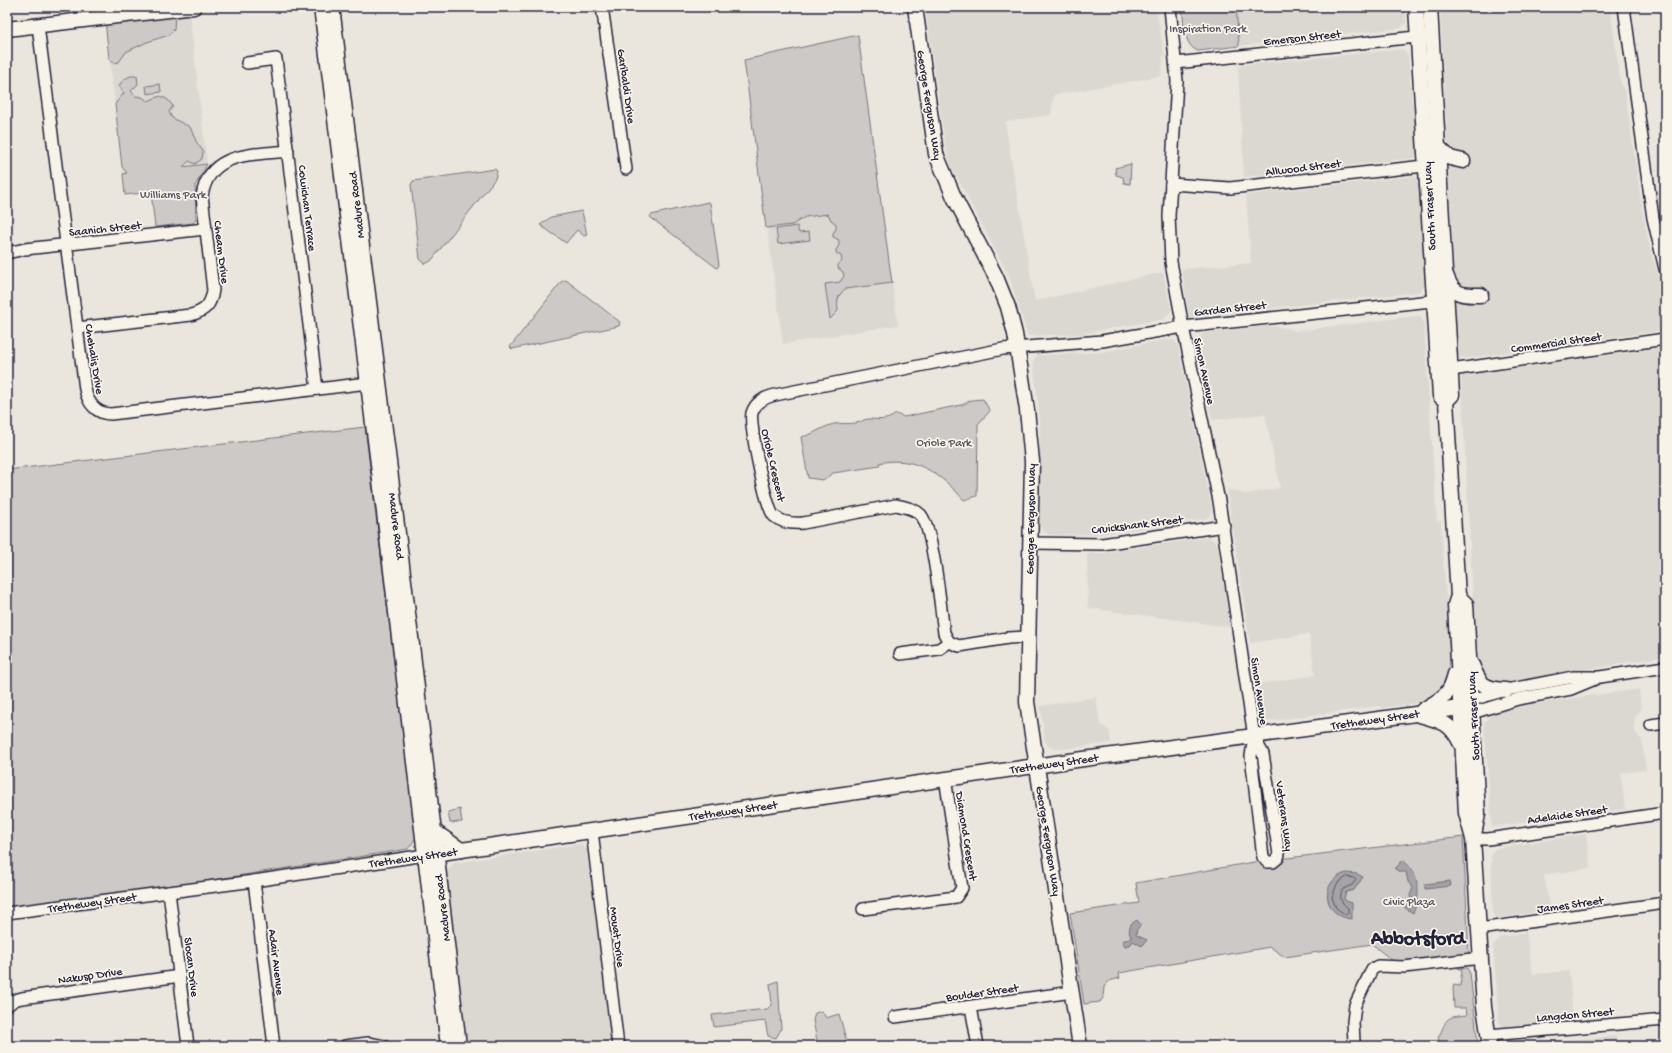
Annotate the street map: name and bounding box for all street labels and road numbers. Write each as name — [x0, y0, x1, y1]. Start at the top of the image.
street label: Emerson Street — [1263, 28, 1343, 50]
street label: Garibaldi Drive — [613, 48, 637, 125]
street label: George Ferguson Way — [912, 49, 944, 161]
street label: Allwood Street — [1265, 157, 1343, 181]
street label: South Fraser Way — [1422, 161, 1440, 251]
street label: Cowichan Terrace — [294, 164, 318, 253]
street label: Maclure Road — [347, 170, 369, 239]
street label: Saanich Street — [68, 219, 143, 241]
street label: Cheam Drive — [209, 220, 231, 285]
street label: Garden Street — [1194, 299, 1268, 321]
street label: Chehalis Drive — [81, 323, 106, 396]
street label: Commercial Street — [1510, 331, 1603, 357]
street label: Simon Avenue — [1189, 337, 1217, 407]
street label: Oriole Crescent — [757, 428, 787, 504]
street label: George Ferguson Way — [1024, 463, 1040, 575]
street label: Maclure Road — [384, 492, 406, 561]
street label: Cruickshank Street — [1091, 513, 1185, 539]
street label: Simon Avenue — [1246, 657, 1270, 726]
street label: South Fraser Way — [1466, 671, 1484, 761]
street label: Trethewey Street — [1329, 708, 1421, 734]
street label: Trethewey Street — [1008, 752, 1100, 778]
street label: Veterans Way — [1271, 779, 1295, 852]
street label: George Ferguson Way — [1031, 785, 1063, 897]
street label: Diamond Crescent — [951, 790, 979, 883]
street label: Trethewey Street — [687, 799, 779, 825]
street label: Adelaide Street — [1527, 803, 1609, 828]
street label: Trethewey Street — [367, 846, 459, 872]
street label: Maclure Road — [433, 873, 455, 942]
street label: Trethewey Street — [46, 891, 138, 917]
street label: James Street — [1536, 894, 1606, 918]
street label: Mouat Drive — [605, 906, 627, 969]
street label: Adair Avenue — [264, 928, 286, 997]
street label: Slocan Drive — [179, 937, 201, 999]
street label: Nakusp Drive — [57, 965, 124, 988]
street label: Boulder Street — [944, 982, 1020, 1006]
street label: Langdon Street — [1536, 1006, 1615, 1026]

